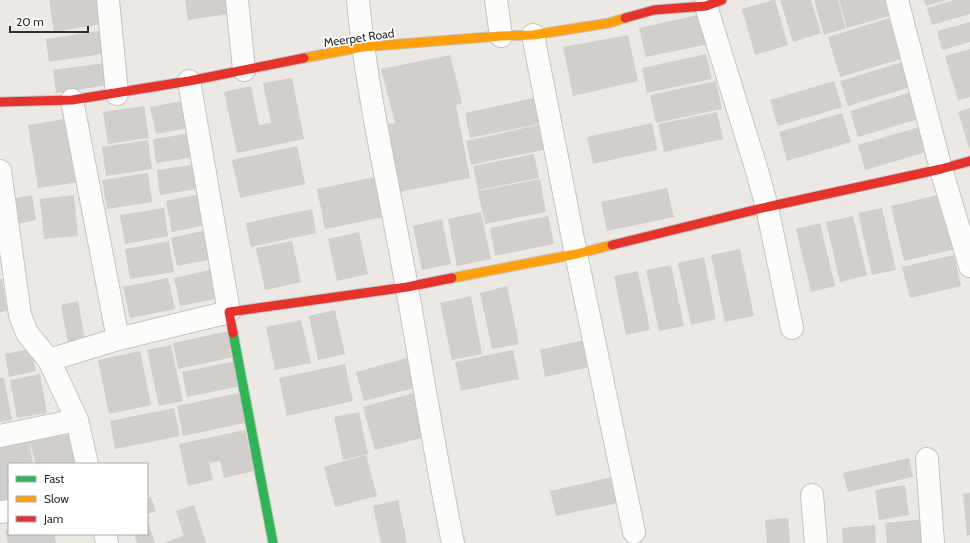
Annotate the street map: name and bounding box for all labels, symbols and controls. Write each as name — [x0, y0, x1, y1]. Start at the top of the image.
scale bar — [10, 8, 88, 34]
text: 20 m — [16, 14, 44, 29]
street label: Meerpet Road — [323, 25, 395, 50]
legend — [8, 463, 148, 535]
text: Fast — [44, 471, 64, 486]
text: Slow — [44, 491, 69, 506]
text: Jam — [43, 511, 63, 526]

